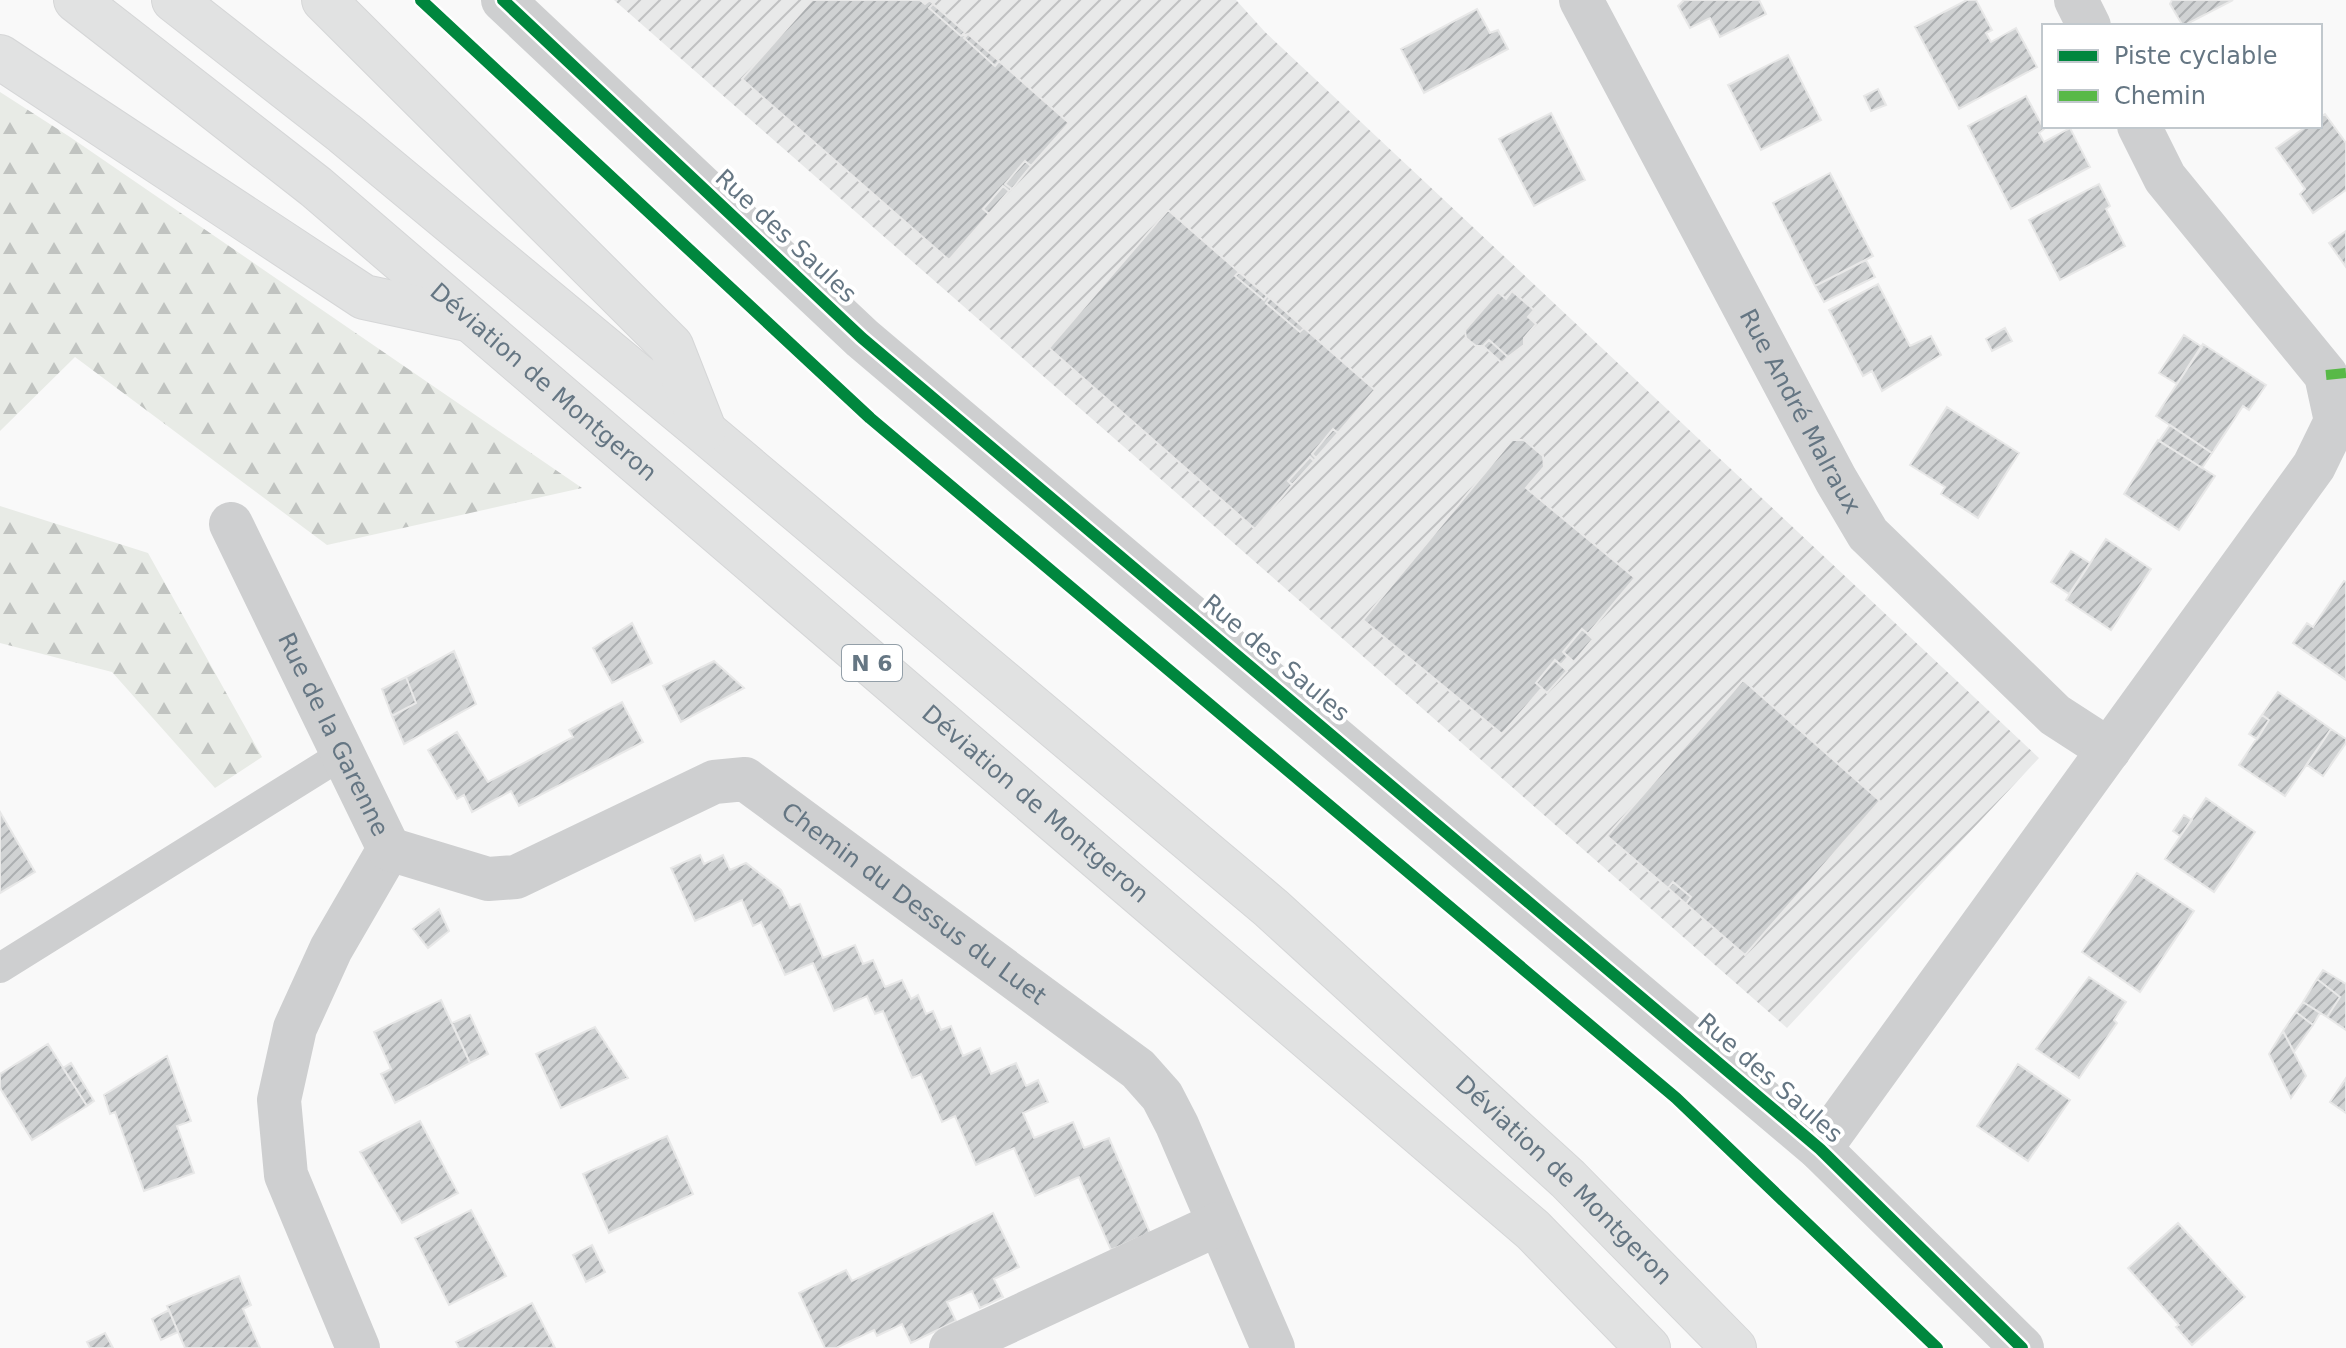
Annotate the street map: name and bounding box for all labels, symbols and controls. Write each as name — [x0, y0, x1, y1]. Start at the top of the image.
legend — [2042, 24, 2322, 128]
text: Piste cyclable — [2114, 42, 2278, 70]
text: Chemin — [2114, 82, 2206, 110]
street label: Rue des Saules — [710, 164, 862, 308]
street label: Déviation de Montgeron — [425, 277, 662, 487]
street label: Rue André Malraux — [1734, 304, 1867, 519]
street label: Rue des Saules — [1197, 589, 1355, 727]
street label: Rue de la Garenne — [272, 628, 395, 841]
road number: N 6 — [842, 645, 902, 681]
street label: Déviation de Montgeron — [916, 699, 1154, 909]
street label: Chemin du Dessus du Luet — [776, 797, 1052, 1010]
street label: Rue des Saules — [1692, 1008, 1848, 1148]
street label: Déviation de Montgeron — [1450, 1070, 1678, 1290]

